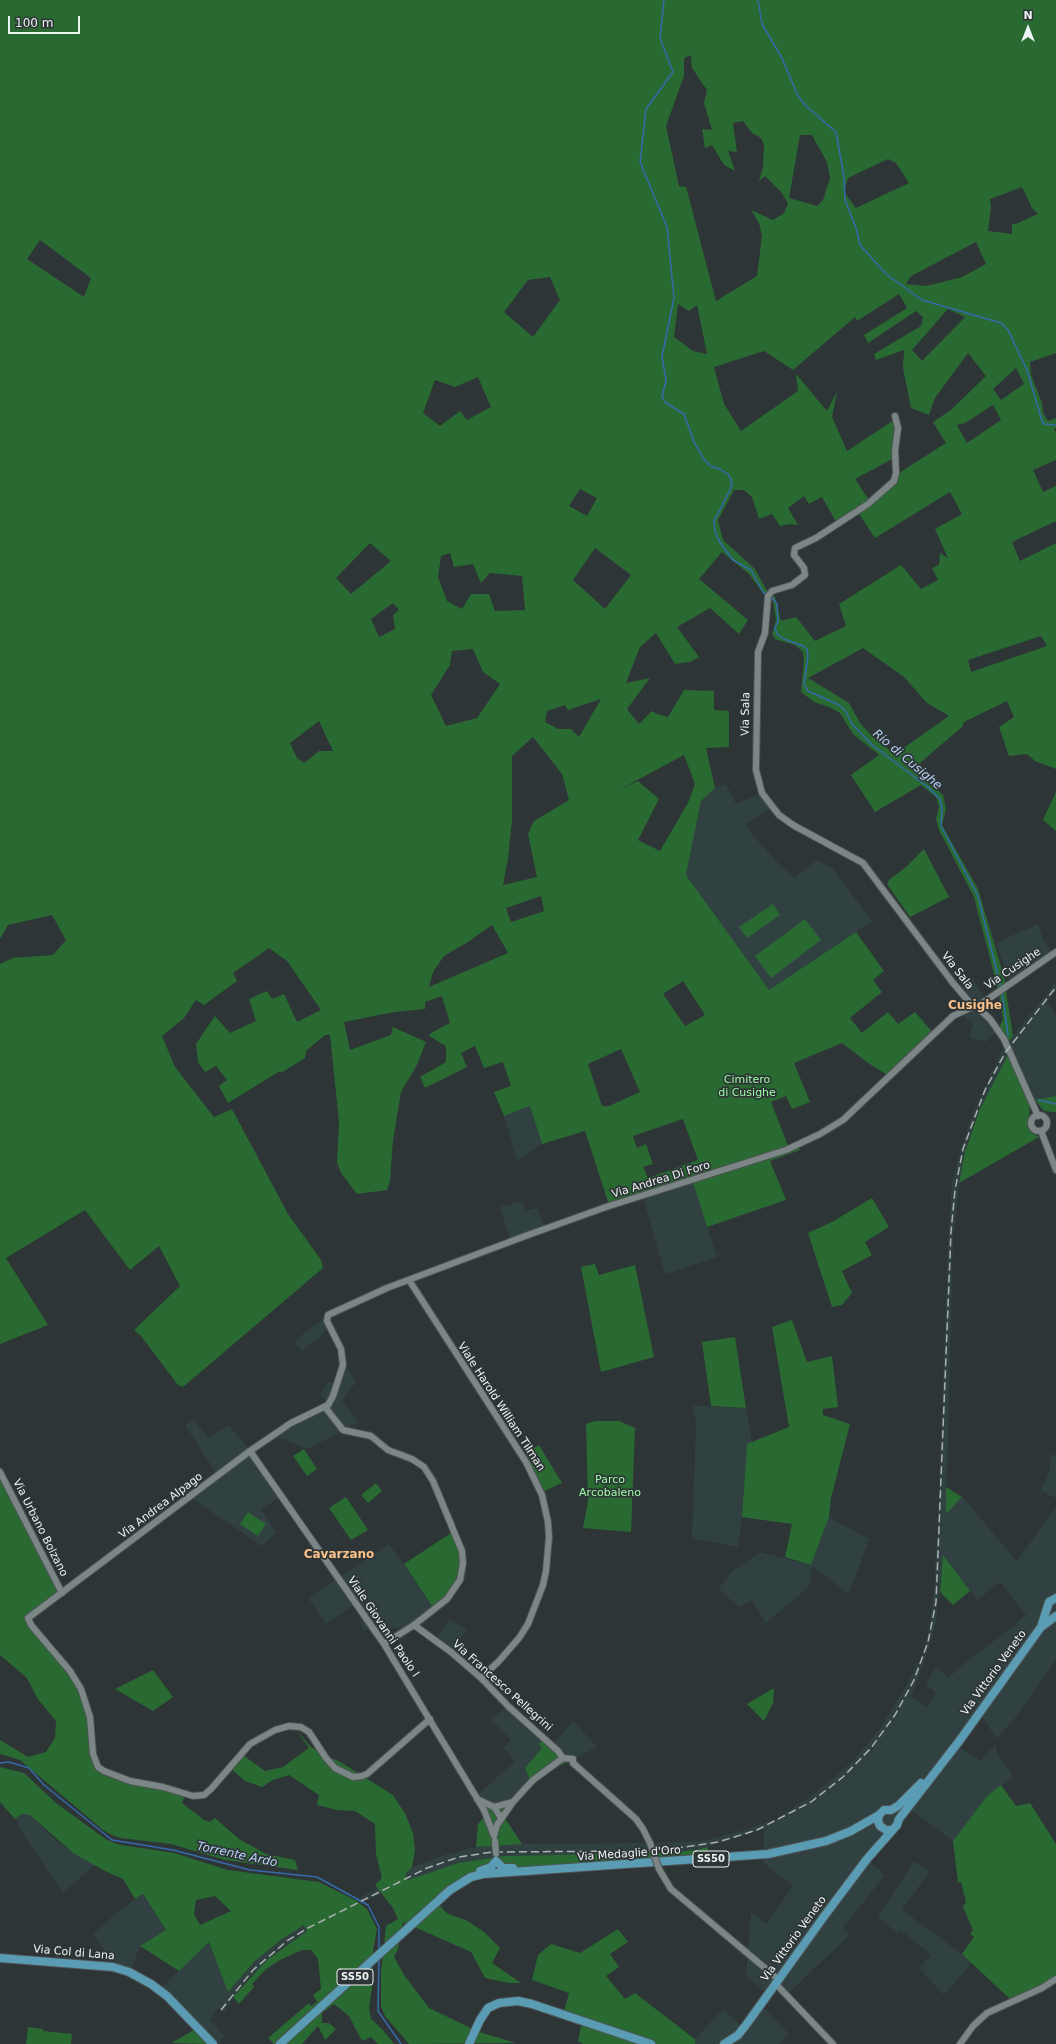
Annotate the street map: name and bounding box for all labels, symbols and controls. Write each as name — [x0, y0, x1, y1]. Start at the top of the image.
scale bar — [10, 8, 82, 34]
north arrow — [1008, 8, 1048, 48]
text: N — [1023, 9, 1033, 22]
text: 100 m — [15, 16, 53, 30]
street label: Via Sala — [739, 692, 753, 736]
water label: Rio di Cusighe — [870, 727, 944, 793]
street label: Via Cusighe — [982, 945, 1044, 993]
street label: Via Sala — [938, 950, 976, 992]
district label: Cusighe — [948, 999, 1002, 1013]
park label: Cimitero di Cusighe — [718, 1073, 776, 1099]
street label: Via Andrea Di Foro — [610, 1159, 712, 1201]
street label: Viale Harold William Tilman — [454, 1340, 548, 1474]
street label: Via Andrea Alpago — [117, 1470, 205, 1542]
park label: Parco Arcobaleno — [579, 1473, 641, 1499]
street label: Via Urbano Bolzano — [10, 1477, 70, 1579]
district label: Cavarzano — [304, 1548, 374, 1562]
street label: Viale Giovanni Paolo I — [344, 1574, 422, 1680]
street label: Via Vittorio Veneto — [959, 1628, 1029, 1718]
street label: Via Francesco Pellegrini — [449, 1638, 555, 1734]
water label: Torrente Ardo — [195, 1839, 279, 1871]
street label: Via Medaglie d'Oro — [577, 1844, 681, 1864]
road number: SS50 — [693, 1851, 729, 1867]
street label: Via Vittorio Veneto — [759, 1894, 829, 1984]
street label: Via Col di Lana — [33, 1943, 115, 1963]
road number: SS50 — [337, 1969, 373, 1985]

